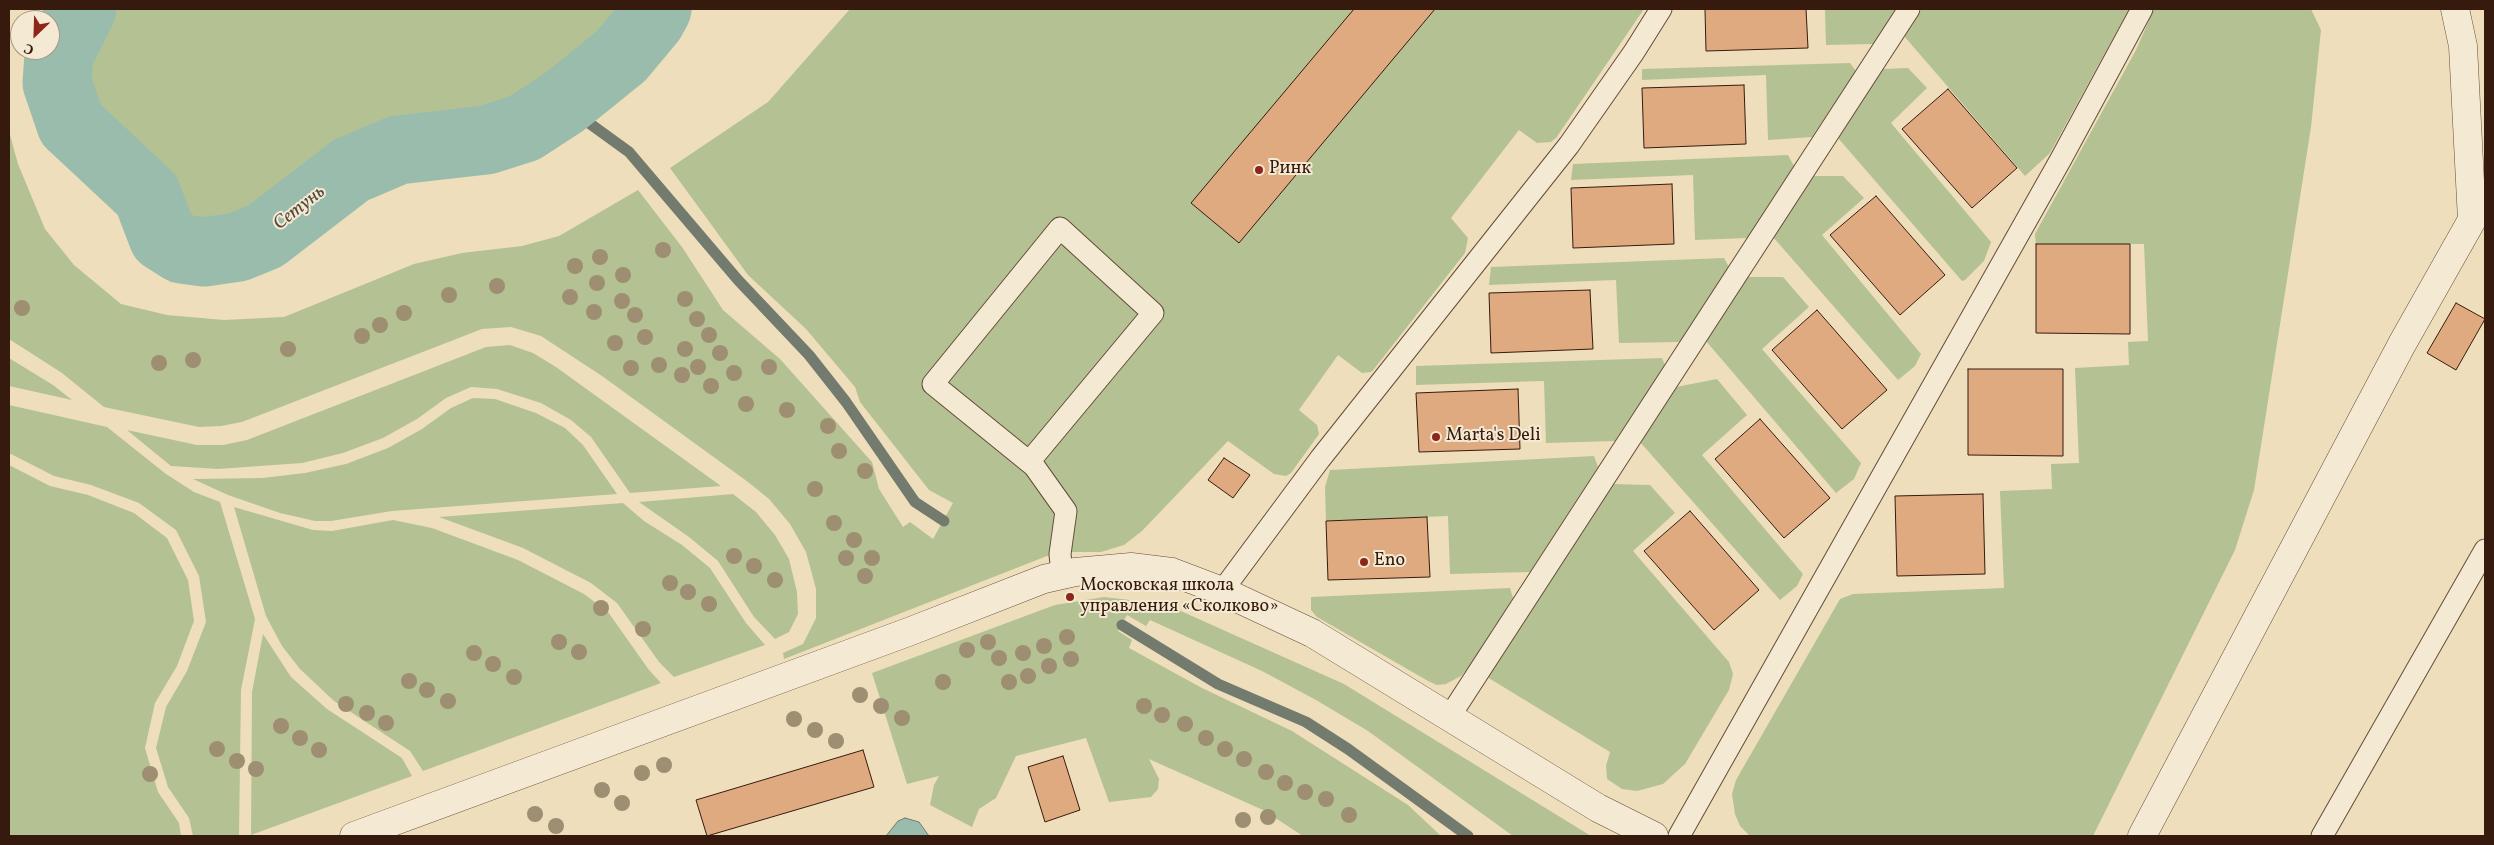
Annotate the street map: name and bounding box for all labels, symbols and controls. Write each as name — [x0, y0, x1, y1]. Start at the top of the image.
north arrow — [10, 10, 60, 60]
text: С — [21, 38, 37, 59]
place label: Ринк — [1269, 159, 1311, 181]
marker: Ринк — [1253, 164, 1265, 176]
water label: Сетунь — [269, 182, 331, 236]
place label: Marta's Deli — [1446, 426, 1541, 448]
marker: Marta's Deli — [1430, 431, 1442, 443]
place label: Eno — [1374, 551, 1405, 573]
marker: Eno — [1358, 556, 1370, 568]
place label: Московская школа управления «Сколково» — [1080, 576, 1278, 618]
marker: Московская школа управления «Сколково» — [1064, 591, 1076, 603]

